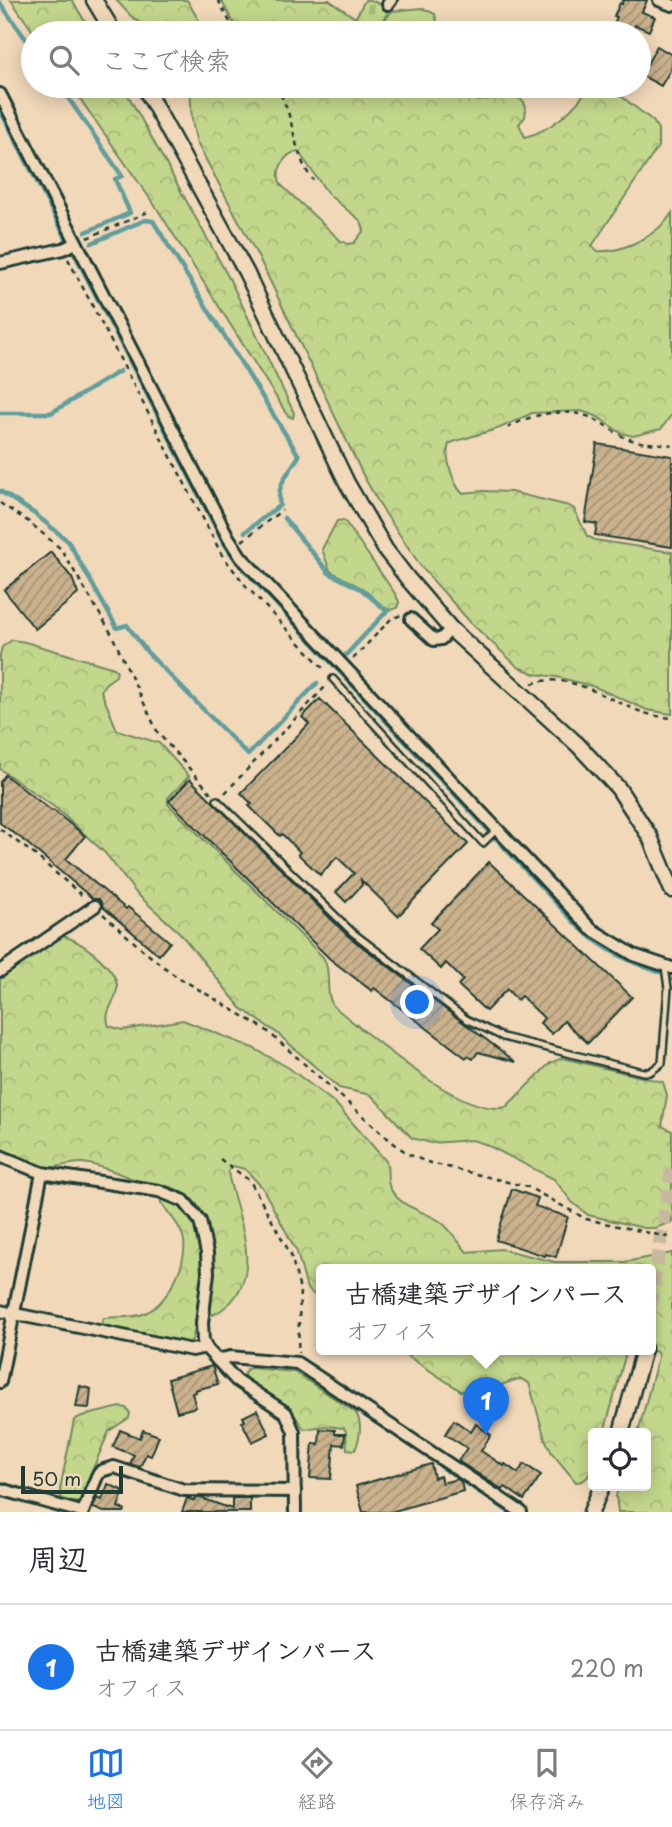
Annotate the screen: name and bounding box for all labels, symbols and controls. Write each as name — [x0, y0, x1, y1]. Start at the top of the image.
search box — [21, 21, 651, 98]
text: ここで検索 — [101, 40, 231, 79]
icon: search — [45, 41, 83, 79]
your location — [400, 985, 434, 1019]
popup — [316, 1264, 656, 1355]
text: 古橋建築デザインパース — [345, 1273, 627, 1312]
text: オフィス — [345, 1312, 437, 1347]
pin: 1 — [463, 1377, 509, 1435]
map controls — [588, 1428, 651, 1491]
button: locate — [588, 1428, 651, 1491]
scale bar — [21, 1463, 122, 1495]
text: 50 m — [32, 1464, 81, 1492]
text: 周辺 — [28, 1535, 88, 1580]
text: 古橋建築デザインパース — [95, 1630, 377, 1669]
text: 1 — [46, 1650, 57, 1685]
text: 220 m — [570, 1650, 644, 1685]
text: オフィス — [95, 1669, 187, 1704]
tab: 地図 — [87, 1744, 125, 1814]
tab: 経路 — [298, 1744, 336, 1814]
tab: 保存済み — [509, 1744, 585, 1814]

